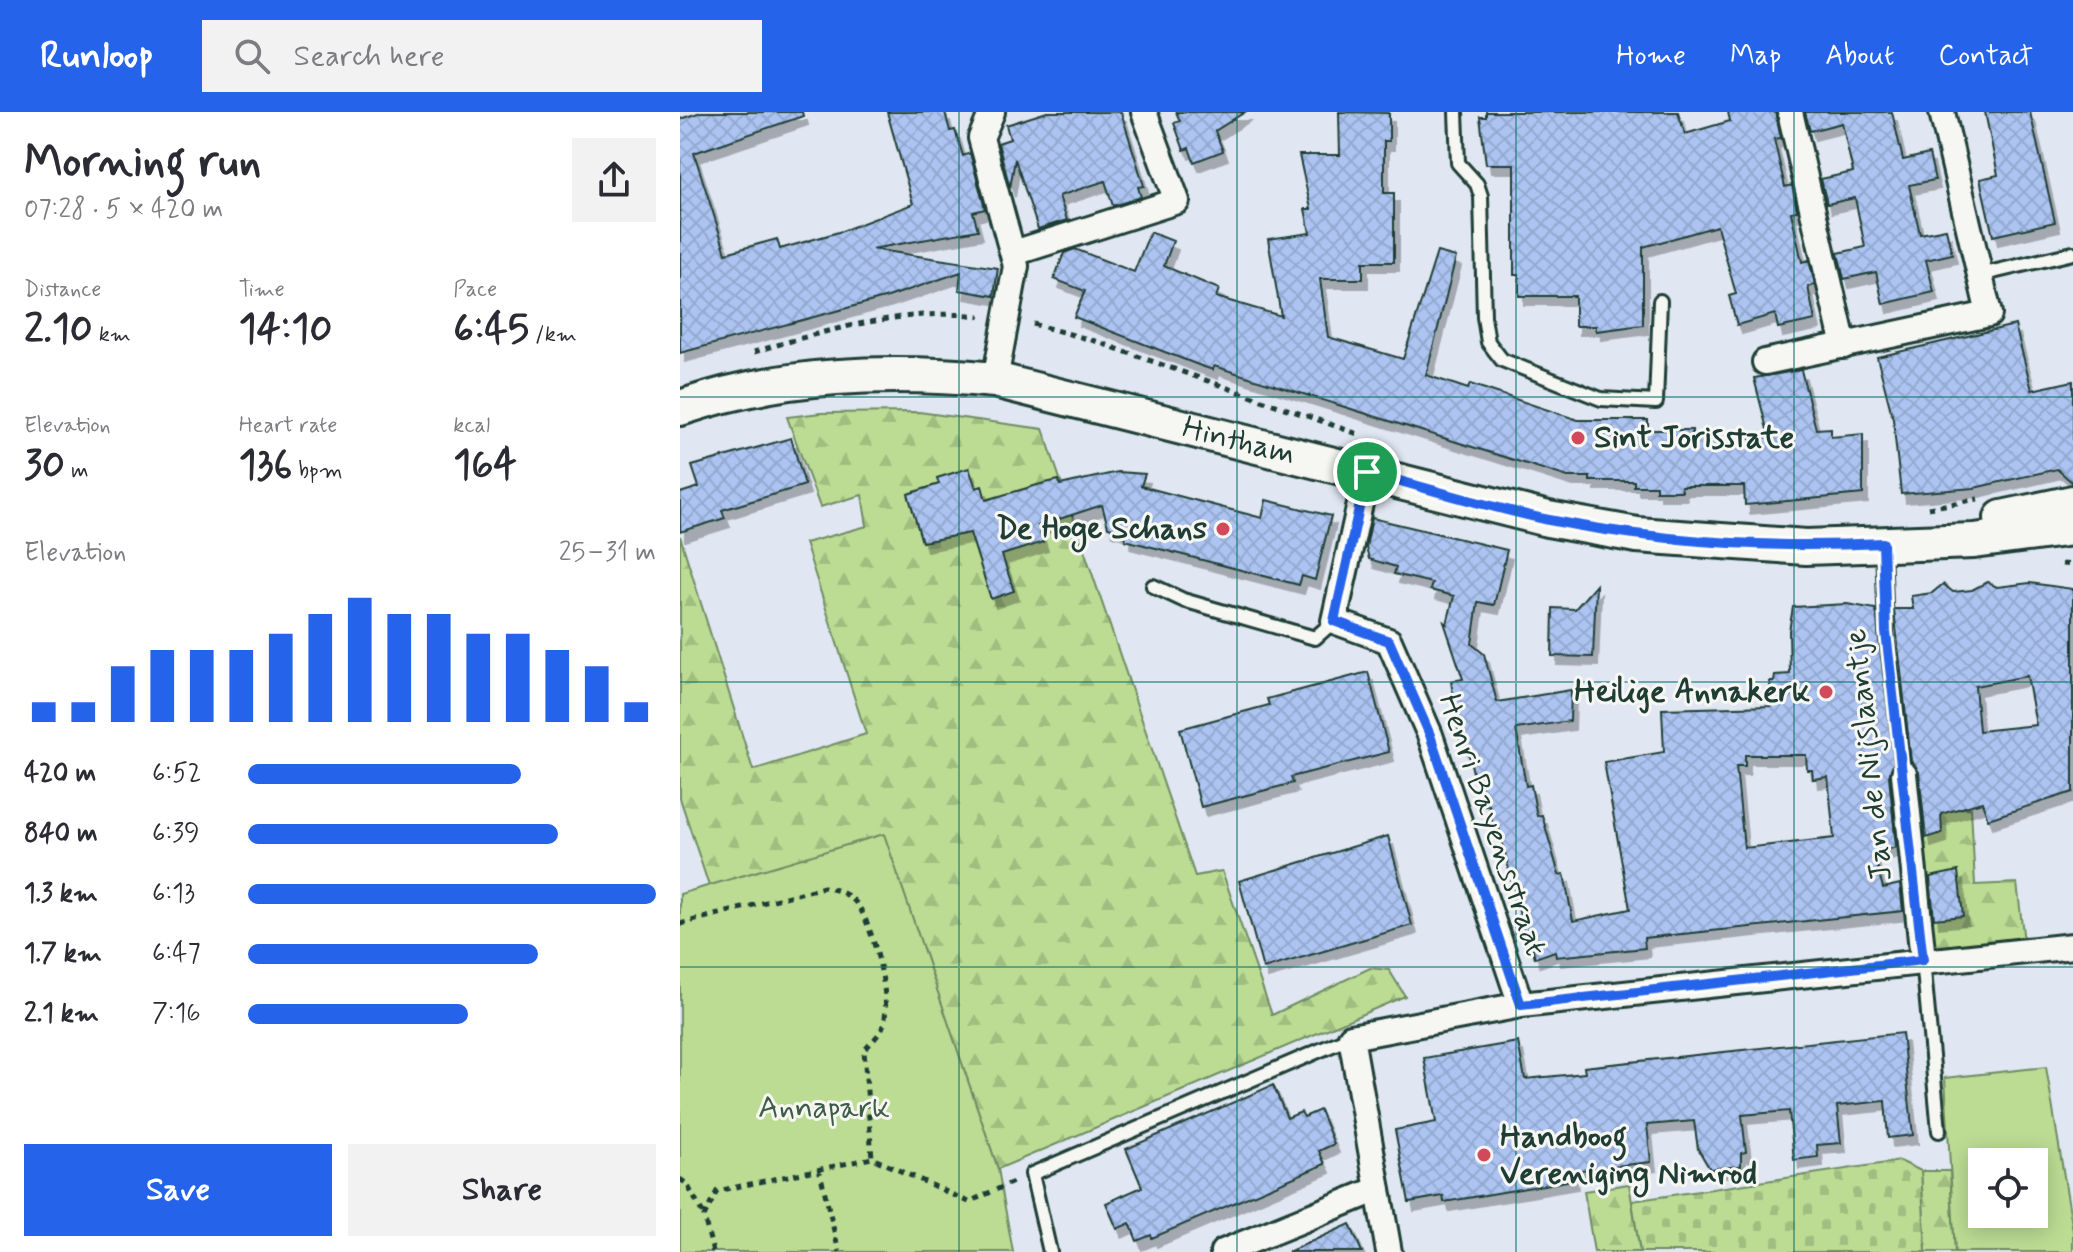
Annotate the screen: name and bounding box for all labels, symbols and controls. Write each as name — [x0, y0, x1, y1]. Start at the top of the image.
search box — [202, 20, 762, 92]
text: Runloop — [40, 32, 154, 81]
icon: search — [230, 34, 274, 78]
text: Search here — [294, 37, 445, 76]
text: Home — [1616, 38, 1686, 75]
text: Map — [1730, 38, 1781, 75]
text: About — [1825, 38, 1894, 75]
text: Contact — [1938, 38, 2033, 75]
text: Morning run — [24, 134, 261, 192]
button: share — [572, 138, 656, 222]
text: 07:28 · 5 × 420 m — [24, 193, 223, 227]
text: Distance — [24, 276, 101, 304]
text: Time — [239, 276, 285, 304]
text: Pace — [453, 276, 497, 304]
text: 2.10 — [24, 304, 93, 356]
text: 14:10 — [239, 304, 332, 356]
text: 6:45 — [453, 304, 529, 356]
text: km — [93, 321, 131, 349]
text: /km — [529, 321, 577, 349]
street label: Hintham — [1178, 407, 1300, 476]
text: Elevation — [24, 412, 111, 440]
text: Heart rate — [239, 412, 337, 440]
text: kcal — [453, 412, 490, 440]
place label: Sint Jorisstate — [1594, 417, 1794, 459]
marker: Sint Jorisstate — [1569, 429, 1587, 447]
pin — [1333, 438, 1401, 506]
text: 30 — [24, 440, 65, 492]
text: 136 — [239, 440, 292, 492]
text: 164 — [453, 440, 517, 492]
icon: arrive — [1345, 450, 1389, 494]
text: m — [65, 457, 88, 485]
text: bpm — [292, 457, 343, 485]
place label: De Hoge Schans — [996, 508, 1207, 553]
marker: De Hoge Schans — [1214, 520, 1232, 538]
text: Elevation — [24, 536, 126, 570]
text: 25–31 m — [559, 536, 656, 570]
street label: Jan de Nijslaantje — [1835, 627, 1903, 883]
place label: Heilige Annakerk — [1574, 671, 1810, 714]
marker: Heilige Annakerk — [1817, 683, 1835, 701]
street label: Henri Bayensstraat — [1428, 689, 1556, 961]
text: 420 m — [24, 757, 96, 791]
text: 6:52 — [152, 757, 202, 791]
text: 840 m — [24, 817, 98, 851]
text: 6:39 — [152, 817, 200, 851]
text: 1.3 km — [24, 877, 98, 911]
text: 6:13 — [152, 877, 195, 911]
text: 1.7 km — [24, 937, 102, 971]
text: 6:47 — [152, 937, 200, 971]
text: 2.1 km — [24, 997, 99, 1031]
text: 7:16 — [152, 997, 201, 1031]
park label: Annapark — [758, 1087, 890, 1129]
place label: Handboog Vereniging Nimrod — [1500, 1116, 1757, 1198]
button: Save — [24, 1144, 332, 1236]
button: Share — [348, 1144, 656, 1236]
marker: Handboog Vereniging Nimrod — [1475, 1146, 1493, 1164]
map controls — [1968, 1148, 2048, 1228]
button: locate — [1968, 1148, 2048, 1228]

